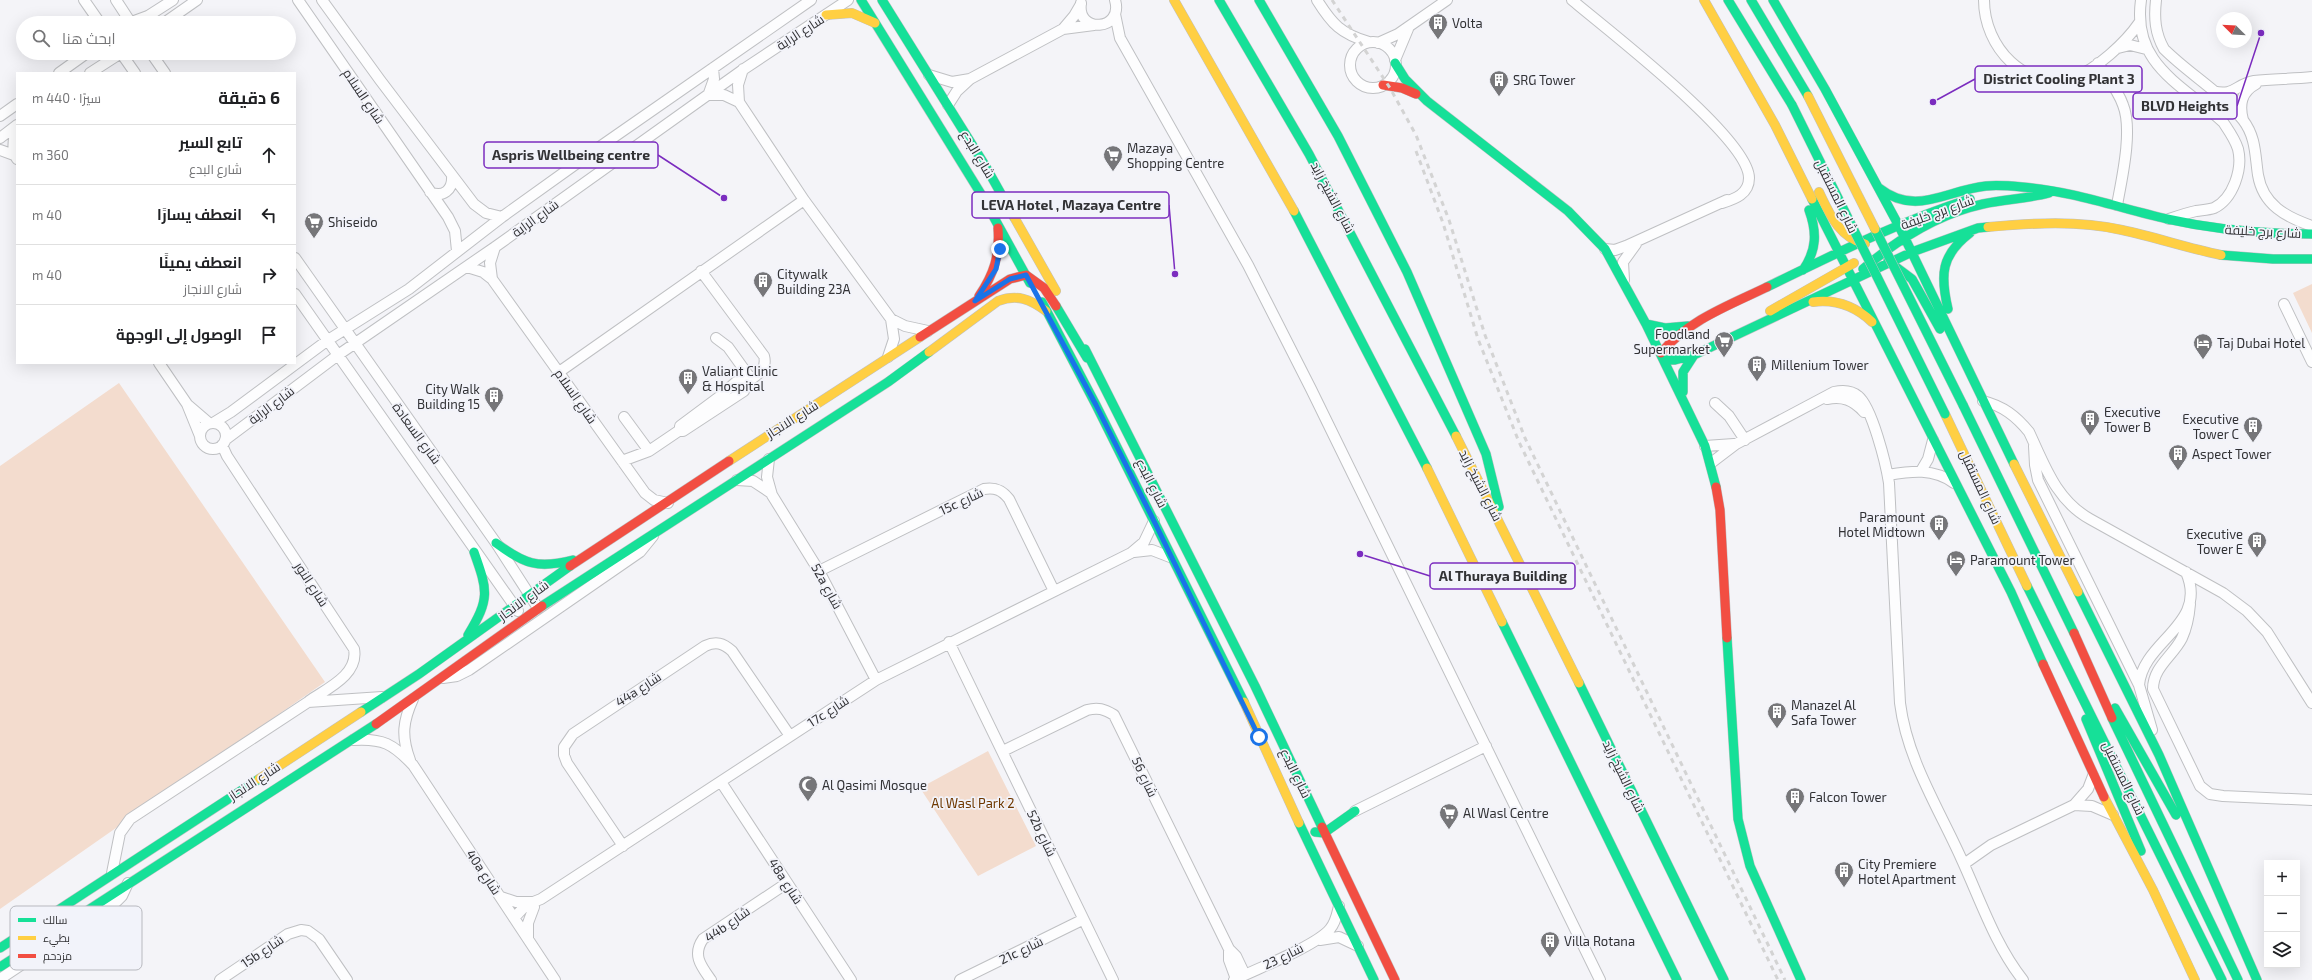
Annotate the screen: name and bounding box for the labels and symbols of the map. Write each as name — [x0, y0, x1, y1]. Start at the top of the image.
street label: شارع الراية — [773, 11, 827, 54]
building icon: Volta — [1427, 12, 1449, 40]
north arrow — [2216, 12, 2252, 48]
place label: Volta — [1452, 15, 1483, 31]
street label: شارع السلام — [338, 65, 388, 128]
callout: District Cooling Plant 3 — [1975, 66, 2142, 92]
building icon: SRG Tower — [1488, 69, 1510, 97]
text: District Cooling Plant 3 — [1983, 70, 2135, 87]
place label: SRG Tower — [1513, 72, 1575, 88]
callout: BLVD Heights — [2133, 93, 2237, 119]
text: BLVD Heights — [2141, 97, 2229, 114]
street label: شارع البدع — [957, 127, 999, 181]
place label: Mazaya Shopping Centre — [1127, 140, 1224, 171]
callout: Aspris Wellbeing centre — [484, 142, 658, 168]
supermarket icon: Mazaya Shopping Centre — [1102, 144, 1124, 172]
text: Aspris Wellbeing centre — [492, 146, 650, 163]
street label: شارع المستقبل — [1811, 156, 1862, 236]
street label: شارع الشيخ زايد — [1307, 159, 1359, 236]
street label: شارع برج خليفة — [1898, 191, 1976, 234]
callout: LEVA Hotel , Mazaya Centre — [972, 192, 1169, 218]
street label: شارع الراية — [509, 196, 562, 241]
text: LEVA Hotel , Mazaya Centre — [981, 196, 1161, 213]
supermarket icon: Shiseido — [303, 211, 325, 239]
place label: Shiseido — [328, 214, 378, 230]
street label: شارع برج خليفة — [2224, 221, 2302, 242]
route end — [991, 240, 1009, 258]
place label: Citywalk Building 23A — [777, 266, 851, 297]
building icon: Citywalk Building 23A — [752, 270, 774, 298]
place label: Foodland Supermarket — [1633, 326, 1710, 357]
supermarket icon: Foodland Supermarket — [1713, 330, 1735, 358]
hotel icon: Taj Dubai Hotel — [2192, 332, 2214, 360]
place label: Taj Dubai Hotel — [2217, 335, 2305, 351]
building icon: Millenium Tower — [1746, 354, 1768, 382]
place label: Millenium Tower — [1771, 357, 1869, 373]
place label: Valiant Clinic & Hospital — [702, 363, 778, 394]
street label: شارع السلام — [550, 366, 601, 428]
building icon: Valiant Clinic & Hospital — [677, 367, 699, 395]
place label: City Walk Building 15 — [417, 381, 480, 412]
street label: شارع الراية — [245, 382, 298, 428]
building icon: City Walk Building 15 — [483, 385, 505, 413]
street label: شارع الانجاز — [762, 397, 822, 443]
street label: شارع السعادة — [388, 399, 445, 468]
place label: Executive Tower B — [2104, 404, 2161, 435]
building icon: Executive Tower B — [2079, 408, 2101, 436]
place label: Executive Tower C — [2182, 411, 2239, 442]
building icon: Executive Tower C — [2242, 415, 2264, 443]
building icon: Aspect Tower — [2167, 443, 2189, 471]
street label: شارع الشيخ زايد — [1455, 446, 1506, 524]
place label: Aspect Tower — [2192, 446, 2271, 462]
street label: شارع المستقبل — [1956, 447, 2005, 527]
street label: شارع البدع — [1132, 456, 1171, 511]
street label: 15c شارع — [937, 484, 986, 519]
place label: Paramount Hotel Midtown — [1838, 509, 1925, 540]
building icon: Paramount Hotel Midtown — [1928, 513, 1950, 541]
place label: Executive Tower E — [2186, 526, 2243, 557]
building icon: Executive Tower E — [2246, 530, 2268, 558]
hotel icon: Paramount Tower — [1945, 549, 1967, 577]
place label: Paramount Tower — [1970, 552, 2075, 568]
street label: شارع النور — [290, 558, 332, 610]
street label: 52a شارع — [807, 560, 846, 612]
callout: Al Thuraya Building — [1430, 563, 1575, 589]
text: Al Thuraya Building — [1439, 567, 1567, 584]
street label: شارع الانجاز — [494, 576, 552, 625]
street label: 44a شارع — [612, 668, 664, 710]
street label: 17c شارع — [804, 692, 852, 731]
place label: Manazel Al Safa Tower — [1791, 697, 1856, 728]
building icon: Manazel Al Safa Tower — [1766, 701, 1788, 729]
route start — [1250, 728, 1268, 746]
street label: شارع الشيخ زايد — [1599, 737, 1648, 815]
street label: شارع المستقبل — [2098, 738, 2149, 818]
street label: شارع البدع — [1276, 746, 1315, 801]
street label: شارع 56 — [1128, 754, 1161, 800]
street label: شارع الانجاز — [224, 758, 283, 805]
mosque icon: Al Qasimi Mosque — [797, 774, 819, 802]
place label: Al Qasimi Mosque — [822, 777, 927, 793]
building icon: Falcon Tower — [1784, 786, 1806, 814]
place label: Falcon Tower — [1809, 789, 1887, 805]
park label: Al Wasl Park 2 — [931, 795, 1015, 811]
supermarket icon: Al Wasl Centre — [1438, 802, 1460, 830]
place label: Al Wasl Centre — [1463, 805, 1549, 821]
street label: 52b شارع — [1023, 807, 1060, 859]
street label: 40a شارع — [462, 846, 505, 898]
street label: 48a شارع — [765, 855, 807, 907]
place label: City Premiere Hotel Apartment — [1858, 856, 1956, 887]
building icon: City Premiere Hotel Apartment — [1833, 860, 1855, 888]
street label: 44b شارع — [701, 903, 753, 946]
legend — [10, 906, 142, 970]
text: سالك — [43, 913, 67, 926]
building icon: Villa Rotana — [1539, 930, 1561, 958]
text: بطيء — [43, 931, 70, 947]
street label: 15b شارع — [238, 931, 287, 972]
street label: 21c شارع — [996, 933, 1046, 968]
place label: Villa Rotana — [1564, 933, 1635, 949]
street label: شارع 23 — [1260, 939, 1306, 973]
text: مزدحم — [43, 949, 72, 964]

